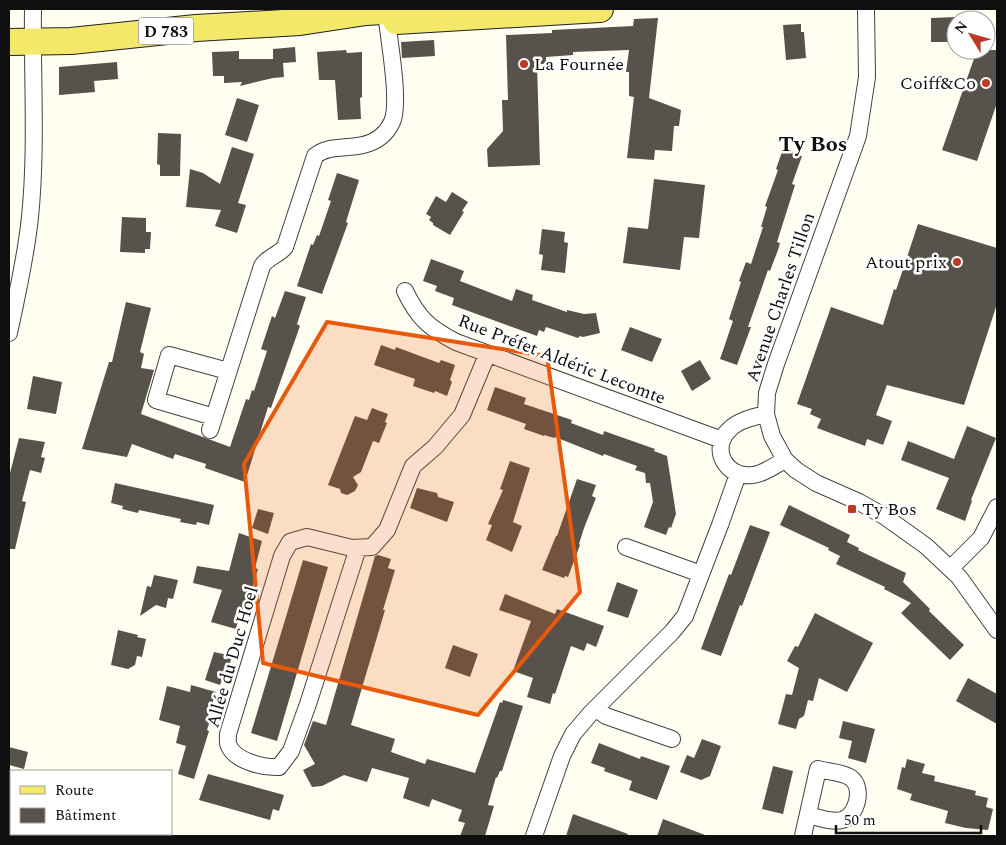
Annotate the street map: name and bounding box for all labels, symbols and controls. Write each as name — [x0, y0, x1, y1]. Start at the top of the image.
north arrow — [946, 10, 996, 60]
text: N — [949, 17, 973, 38]
road number: D 783 — [138, 18, 194, 44]
place label: La Fournée — [534, 51, 624, 78]
marker: La Fournée — [518, 58, 530, 70]
place label: Coiff&Co — [900, 70, 976, 97]
marker: Coiff&Co — [980, 77, 992, 89]
district label: Ty Bos — [779, 128, 847, 161]
street label: Avenue Charles Tillon — [739, 209, 822, 386]
place label: Atout prix — [865, 249, 947, 276]
marker: Atout prix — [951, 256, 963, 268]
street label: Rue Préfet Aldéric Lecomte — [454, 307, 670, 412]
place label: Ty Bos — [862, 496, 917, 523]
marker: Ty Bos — [846, 503, 858, 515]
street label: Allée du Duc Hoel — [199, 583, 266, 731]
legend — [10, 770, 172, 835]
text: Route — [55, 779, 94, 802]
scale bar — [836, 802, 981, 834]
text: Bâtiment — [55, 804, 116, 827]
text: 50 m — [844, 809, 876, 832]

